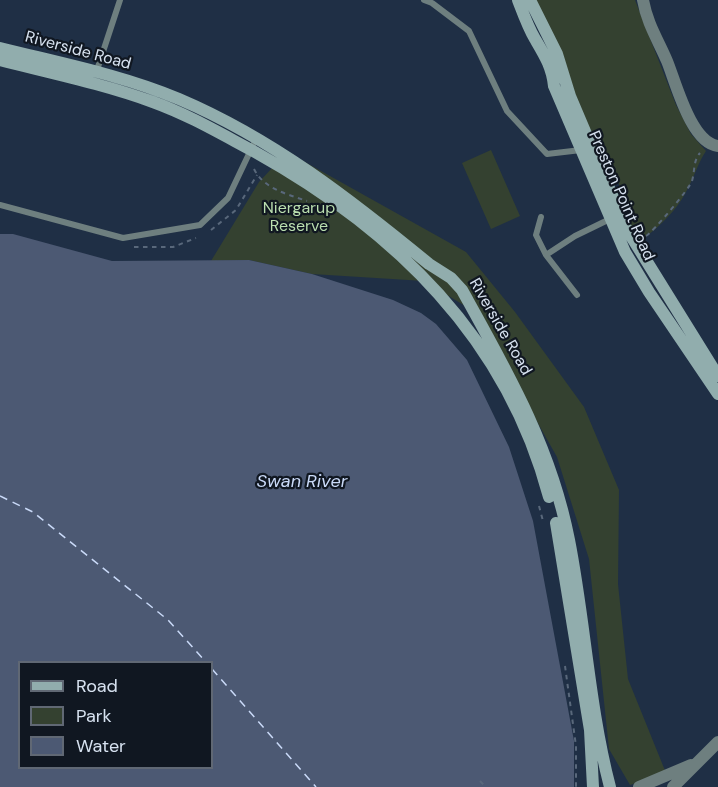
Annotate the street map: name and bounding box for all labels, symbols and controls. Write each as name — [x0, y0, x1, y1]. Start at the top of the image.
street label: Riverside Road — [23, 28, 133, 74]
street label: Preston Point Road — [584, 128, 658, 264]
park label: Niergarup Reserve — [263, 199, 335, 237]
street label: Riverside Road — [464, 275, 536, 379]
water label: Swan River — [257, 471, 347, 493]
legend — [18, 661, 213, 769]
text: Road — [76, 674, 118, 698]
text: Park — [76, 704, 112, 728]
text: Water — [76, 734, 126, 758]

